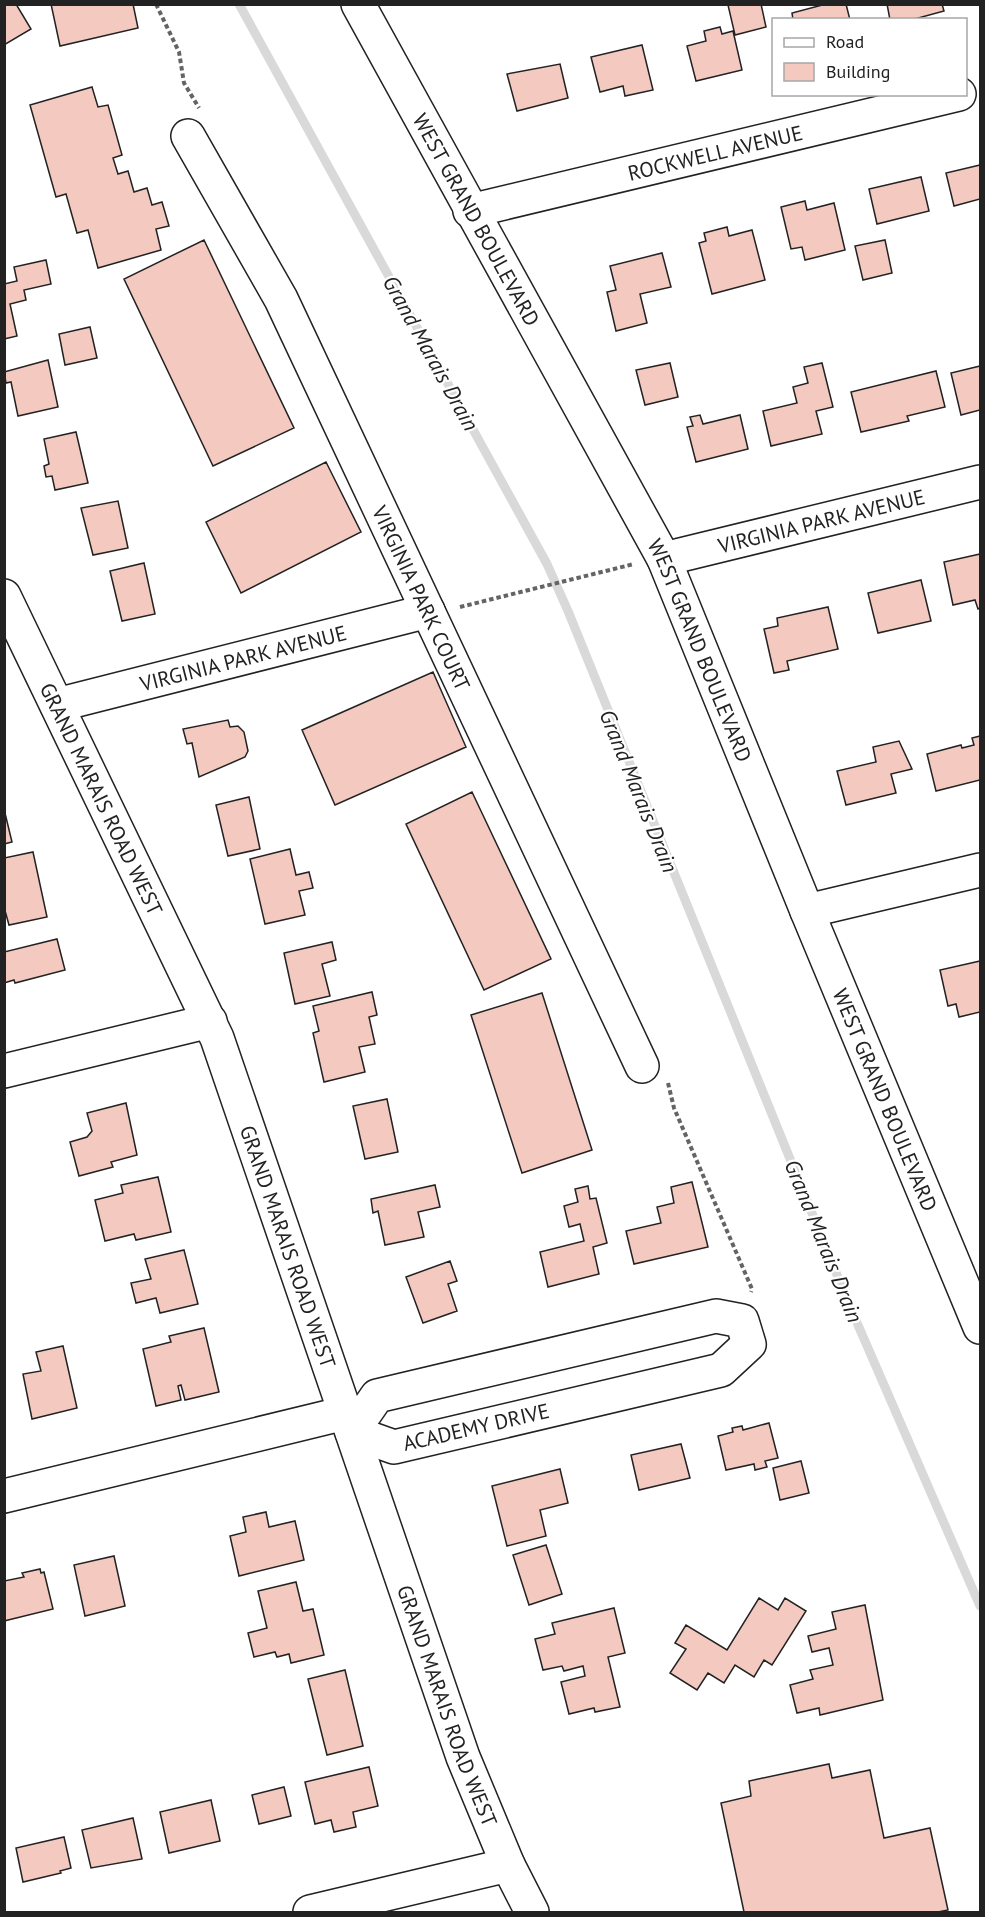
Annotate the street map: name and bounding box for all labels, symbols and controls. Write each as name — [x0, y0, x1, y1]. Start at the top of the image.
legend — [772, 18, 967, 96]
text: Road — [826, 30, 864, 53]
text: Building — [826, 60, 890, 83]
street label: WEST GRAND BOULEVARD — [407, 108, 546, 331]
street label: ROCKWELL AVENUE — [625, 118, 805, 186]
water label: Grand Marais Drain — [377, 270, 485, 436]
street label: VIRGINIA PARK AVENUE — [714, 482, 928, 559]
street label: VIRGINIA PARK COURT — [366, 500, 477, 695]
street label: WEST GRAND BOULEVARD — [642, 534, 758, 766]
street label: VIRGINIA PARK AVENUE — [136, 619, 349, 697]
street label: GRAND MARAIS ROAD WEST — [34, 678, 169, 920]
water label: Grand Marais Drain — [594, 705, 684, 877]
street label: WEST GRAND BOULEVARD — [827, 984, 944, 1215]
street label: GRAND MARAIS ROAD WEST — [234, 1122, 342, 1372]
water label: Grand Marais Drain — [779, 1155, 869, 1327]
street label: ACADEMY DRIVE — [400, 1397, 552, 1457]
street label: GRAND MARAIS ROAD WEST — [392, 1581, 504, 1831]

